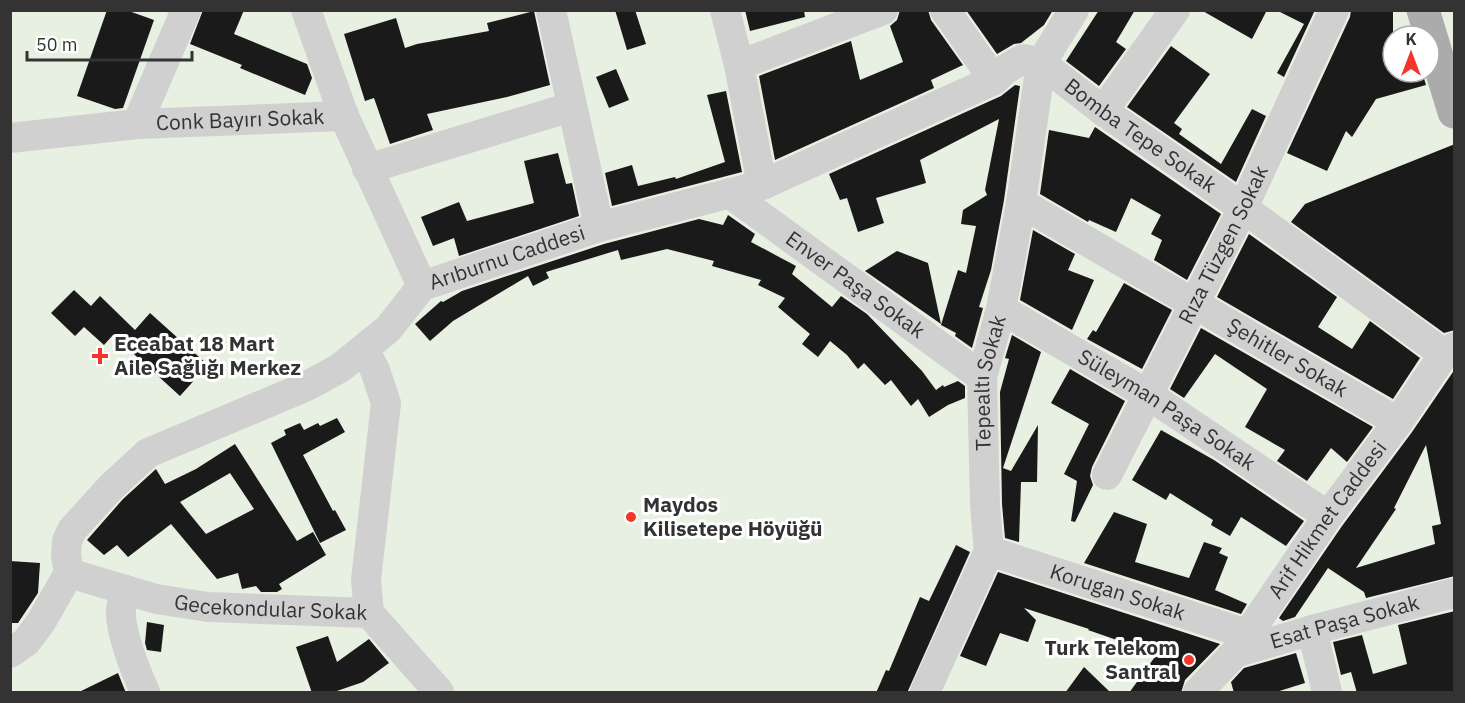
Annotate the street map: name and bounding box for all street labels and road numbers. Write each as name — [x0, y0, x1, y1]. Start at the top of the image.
street label: Bomba Tepe Sokak — [1059, 71, 1222, 198]
street label: Conk Bayırı Sokak — [155, 102, 325, 136]
street label: Rıza Tüzgen Sokak — [1171, 161, 1274, 329]
street label: Arıburnu Caddesi — [425, 218, 588, 296]
street label: Enver Paşa Sokak — [780, 224, 931, 344]
street label: Şehitler Sokak — [1222, 311, 1353, 403]
street label: Tepealtı Sokak — [967, 312, 1012, 451]
street label: Süleyman Paşa Sokak — [1073, 342, 1261, 476]
street label: Arif Hikmet Caddesi — [1261, 435, 1392, 604]
street label: Korugan Sokak — [1047, 557, 1189, 626]
street label: Gecekondular Sokak — [172, 587, 368, 626]
street label: Esat Paşa Sokak — [1266, 588, 1422, 655]

